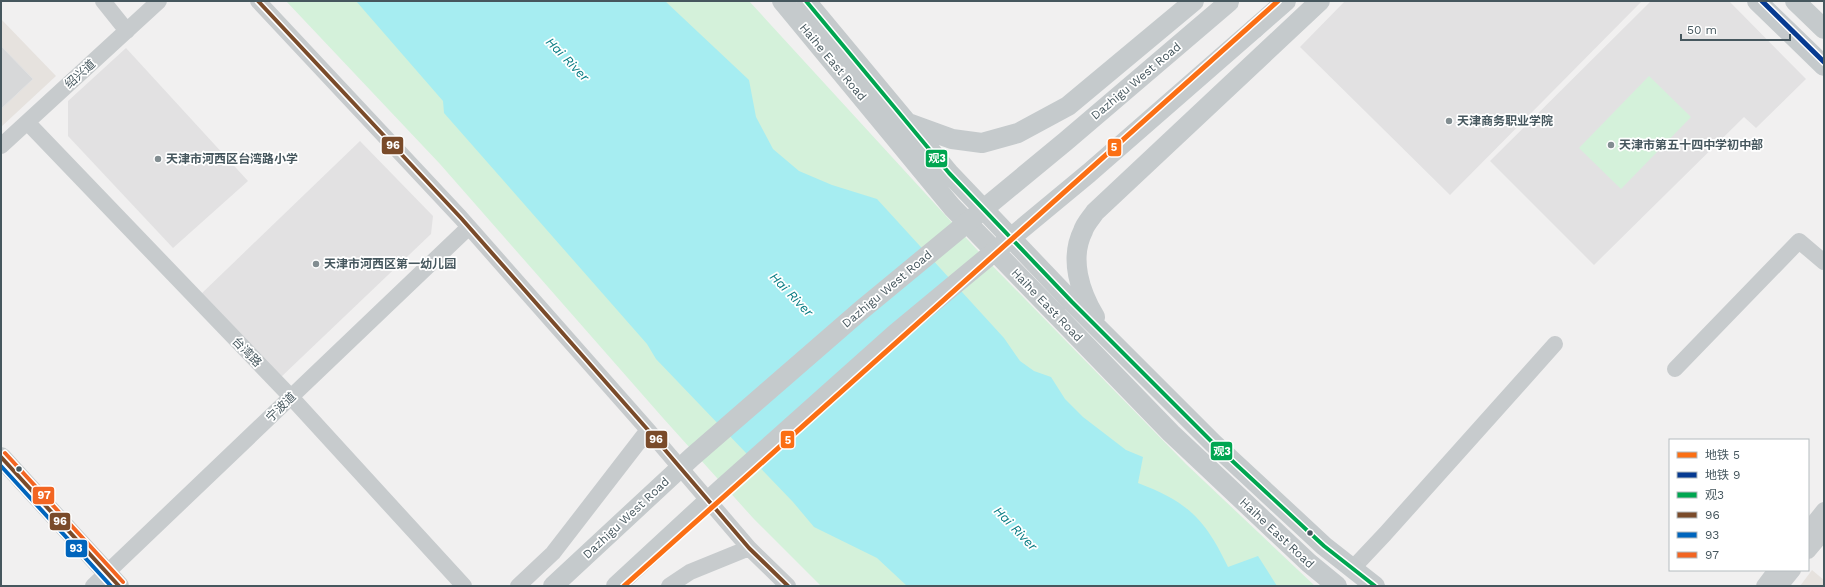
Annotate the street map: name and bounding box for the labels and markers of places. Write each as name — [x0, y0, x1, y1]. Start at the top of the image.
place label: 天津商务职业学院 — [1457, 114, 1553, 128]
marker: 天津商务职业学院 — [1444, 116, 1454, 126]
place label: 天津市第五十四中学初中部 — [1619, 138, 1763, 152]
marker: 天津市第五十四中学初中部 — [1606, 140, 1616, 150]
place label: 天津市河西区台湾路小学 — [166, 152, 298, 166]
marker: 天津市河西区台湾路小学 — [153, 154, 163, 164]
place label: 天津市河西区第一幼儿园 — [324, 257, 456, 271]
marker: 天津市河西区第一幼儿园 — [311, 259, 321, 269]
unlabelled marker — [14, 464, 24, 474]
unlabelled marker — [1305, 528, 1315, 538]

